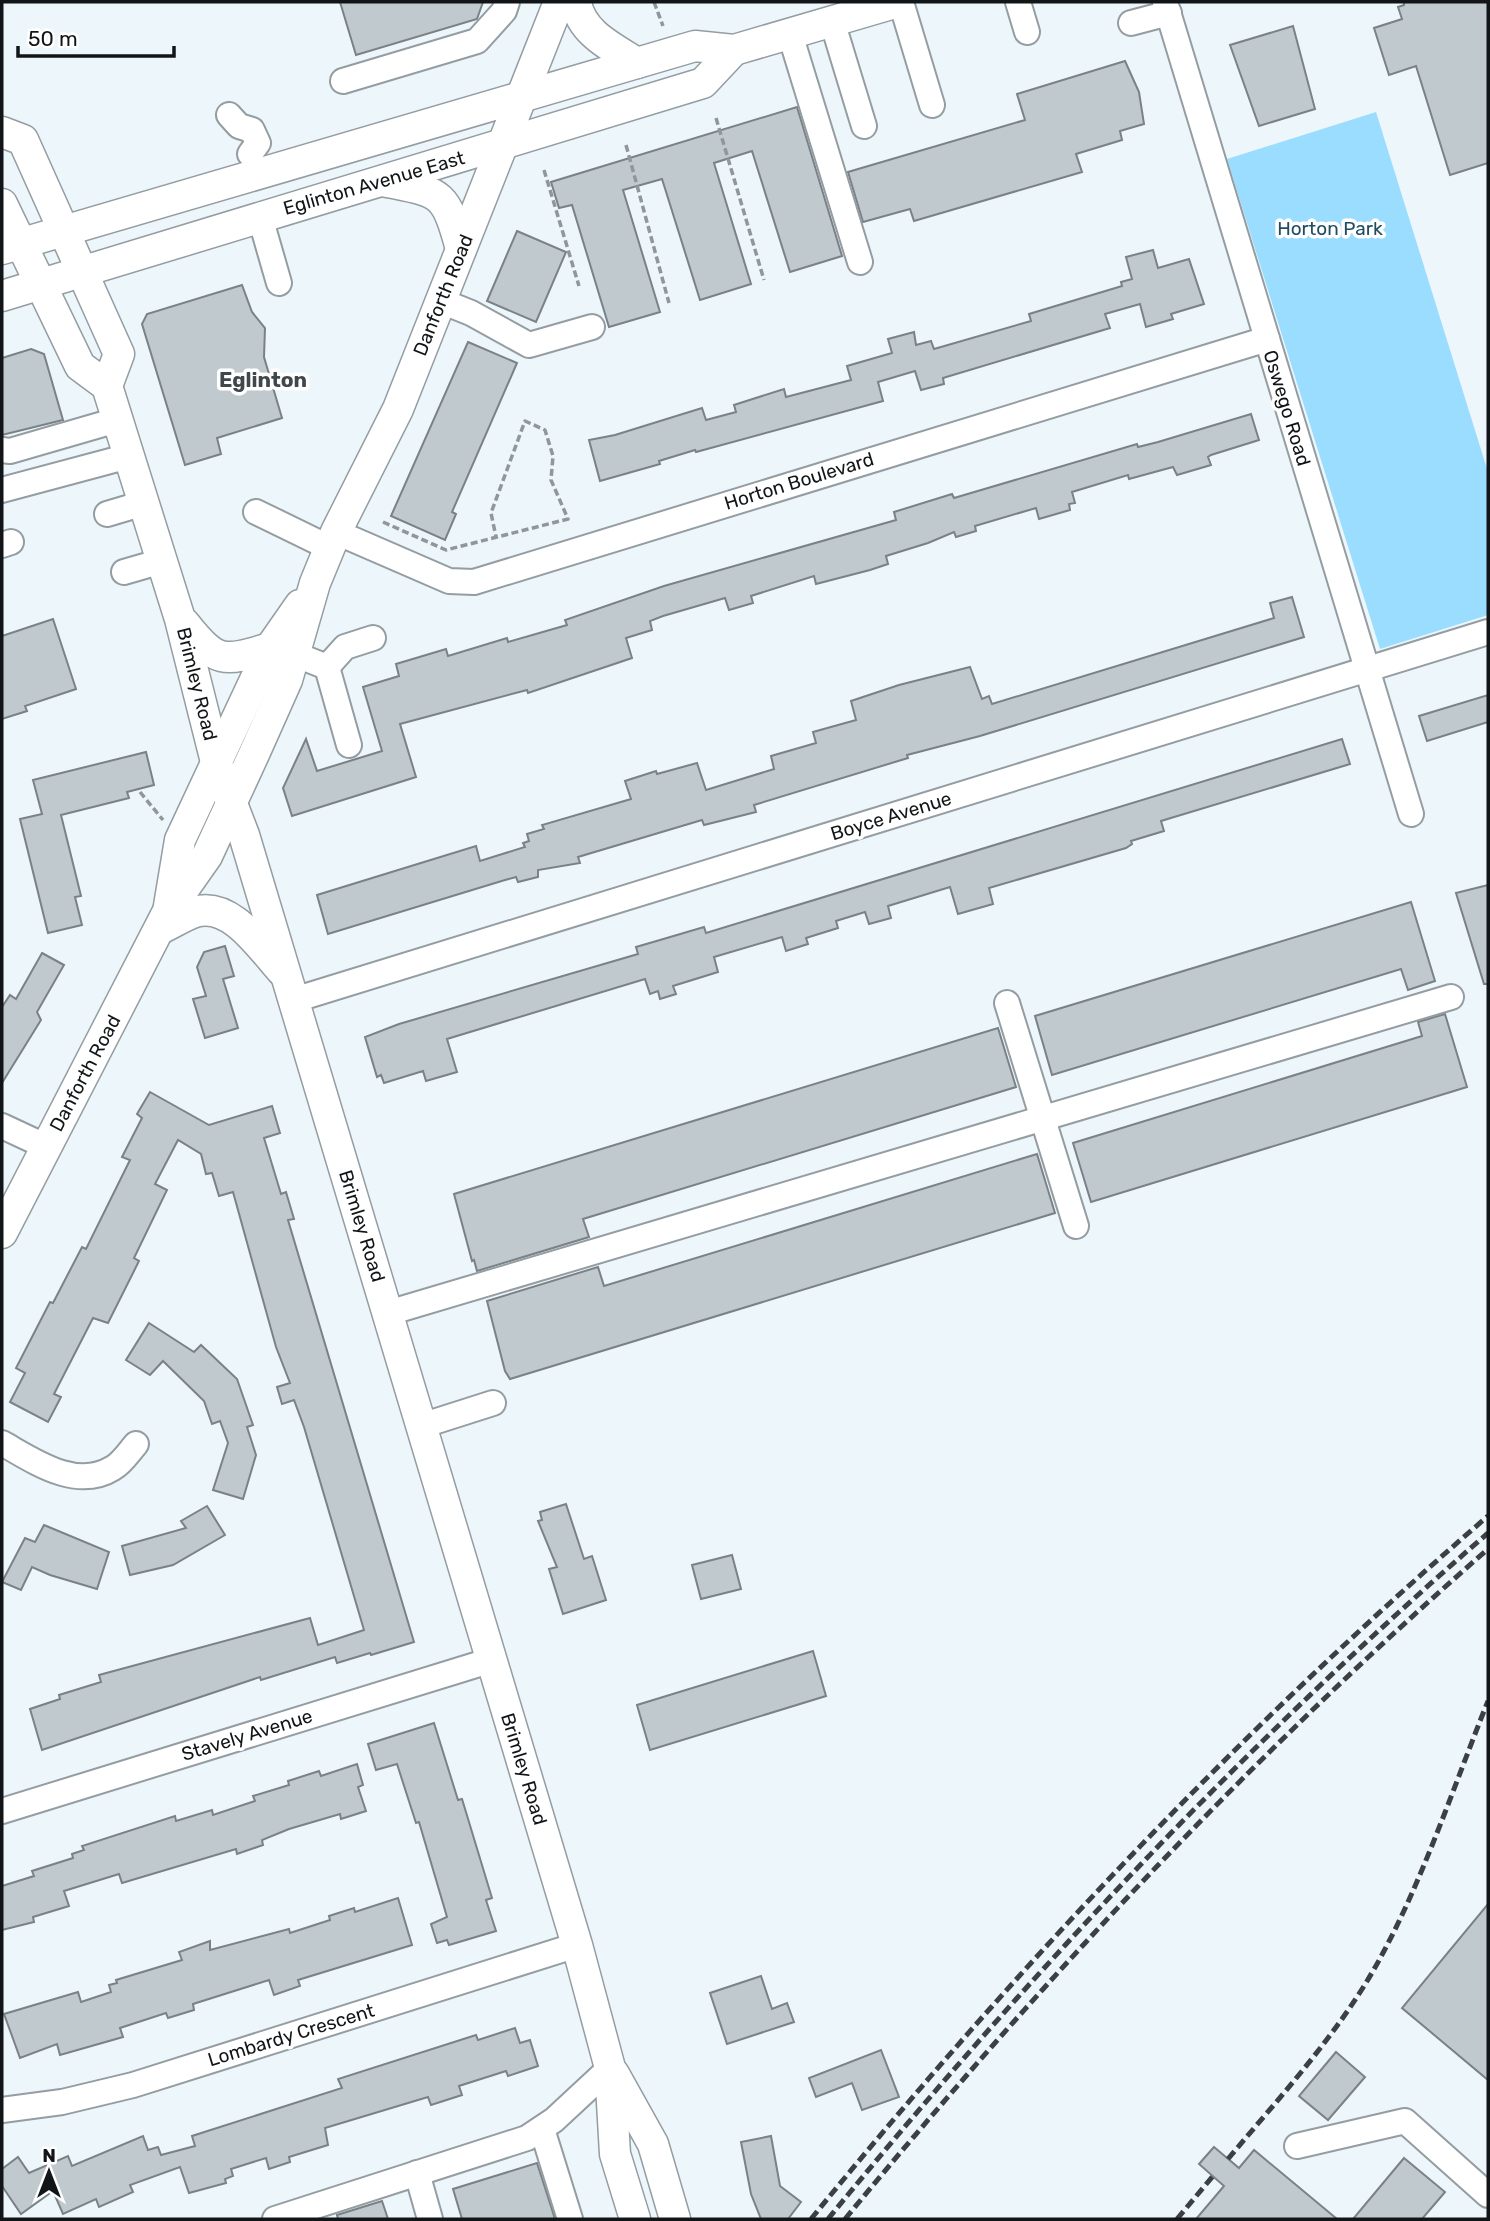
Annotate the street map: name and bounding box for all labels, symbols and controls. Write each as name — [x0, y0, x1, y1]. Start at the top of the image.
scale bar — [18, 14, 173, 58]
text: 50 m — [28, 26, 78, 51]
street label: Eglinton Avenue East — [281, 146, 468, 220]
park label: Horton Park — [1277, 217, 1383, 240]
street label: Danforth Road — [408, 231, 478, 359]
street label: Oswego Road — [1258, 347, 1316, 469]
district label: Eglinton — [219, 367, 307, 392]
street label: Horton Boulevard — [721, 447, 877, 515]
street label: Brimley Road — [172, 625, 222, 743]
street label: Boyce Avenue — [828, 787, 954, 845]
street label: Danforth Road — [45, 1011, 125, 1135]
street label: Brimley Road — [334, 1167, 390, 1285]
street label: Stavely Avenue — [179, 1704, 315, 1766]
street label: Brimley Road — [496, 1710, 552, 1828]
street label: Lombardy Crescent — [205, 1999, 378, 2071]
north arrow — [14, 2137, 84, 2207]
text: N — [42, 2144, 56, 2167]

